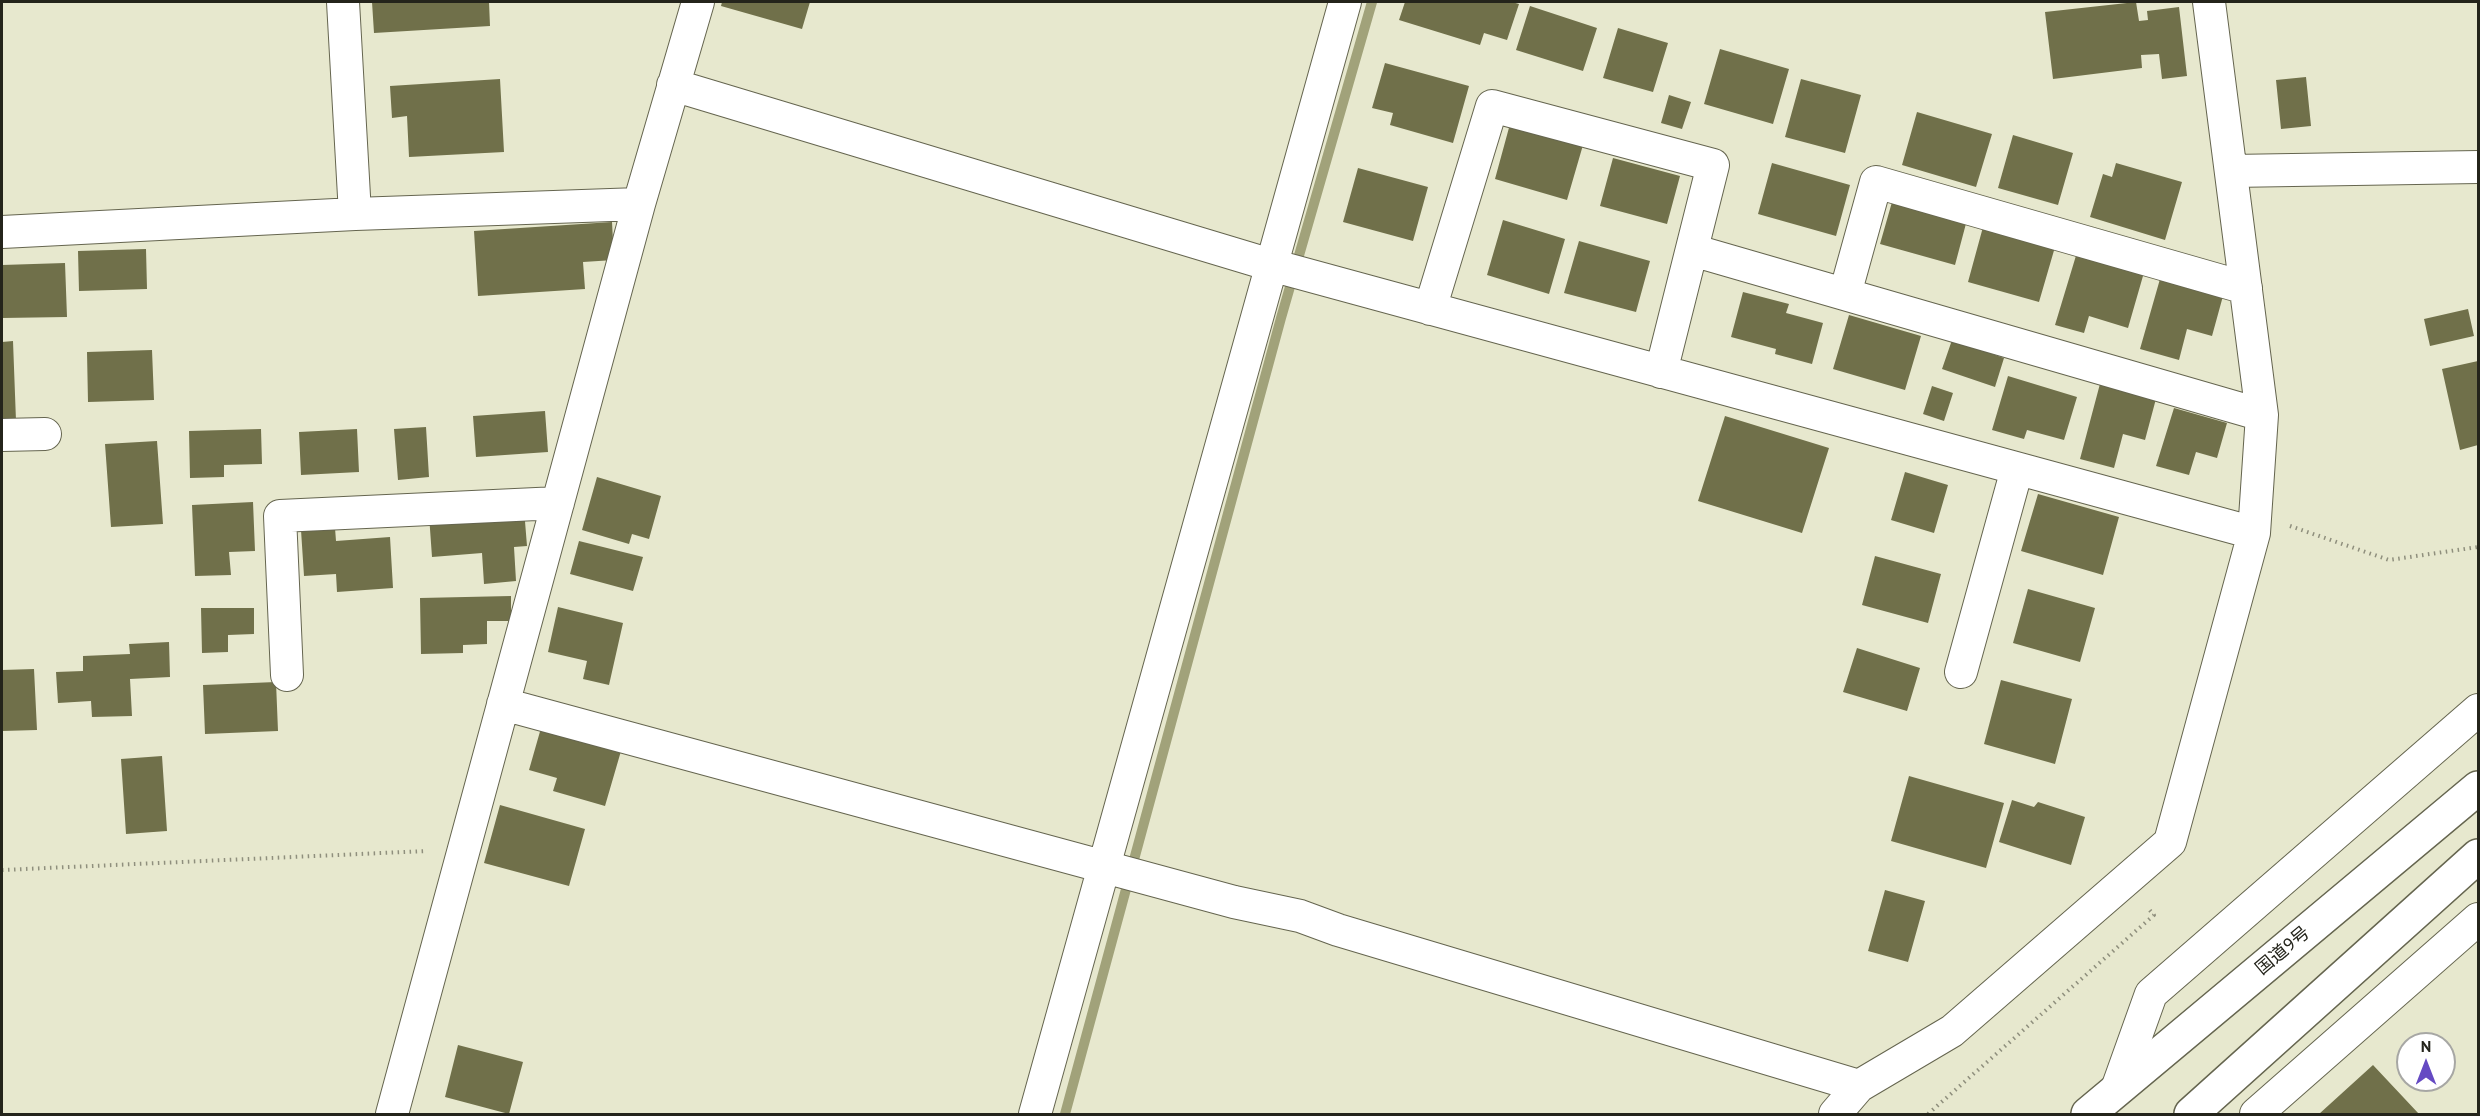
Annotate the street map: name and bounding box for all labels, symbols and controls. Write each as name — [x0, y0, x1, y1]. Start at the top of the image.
street label: 国道9号 — [2252, 922, 2314, 980]
north arrow — [2396, 1032, 2456, 1092]
text: N — [2421, 1036, 2431, 1056]

